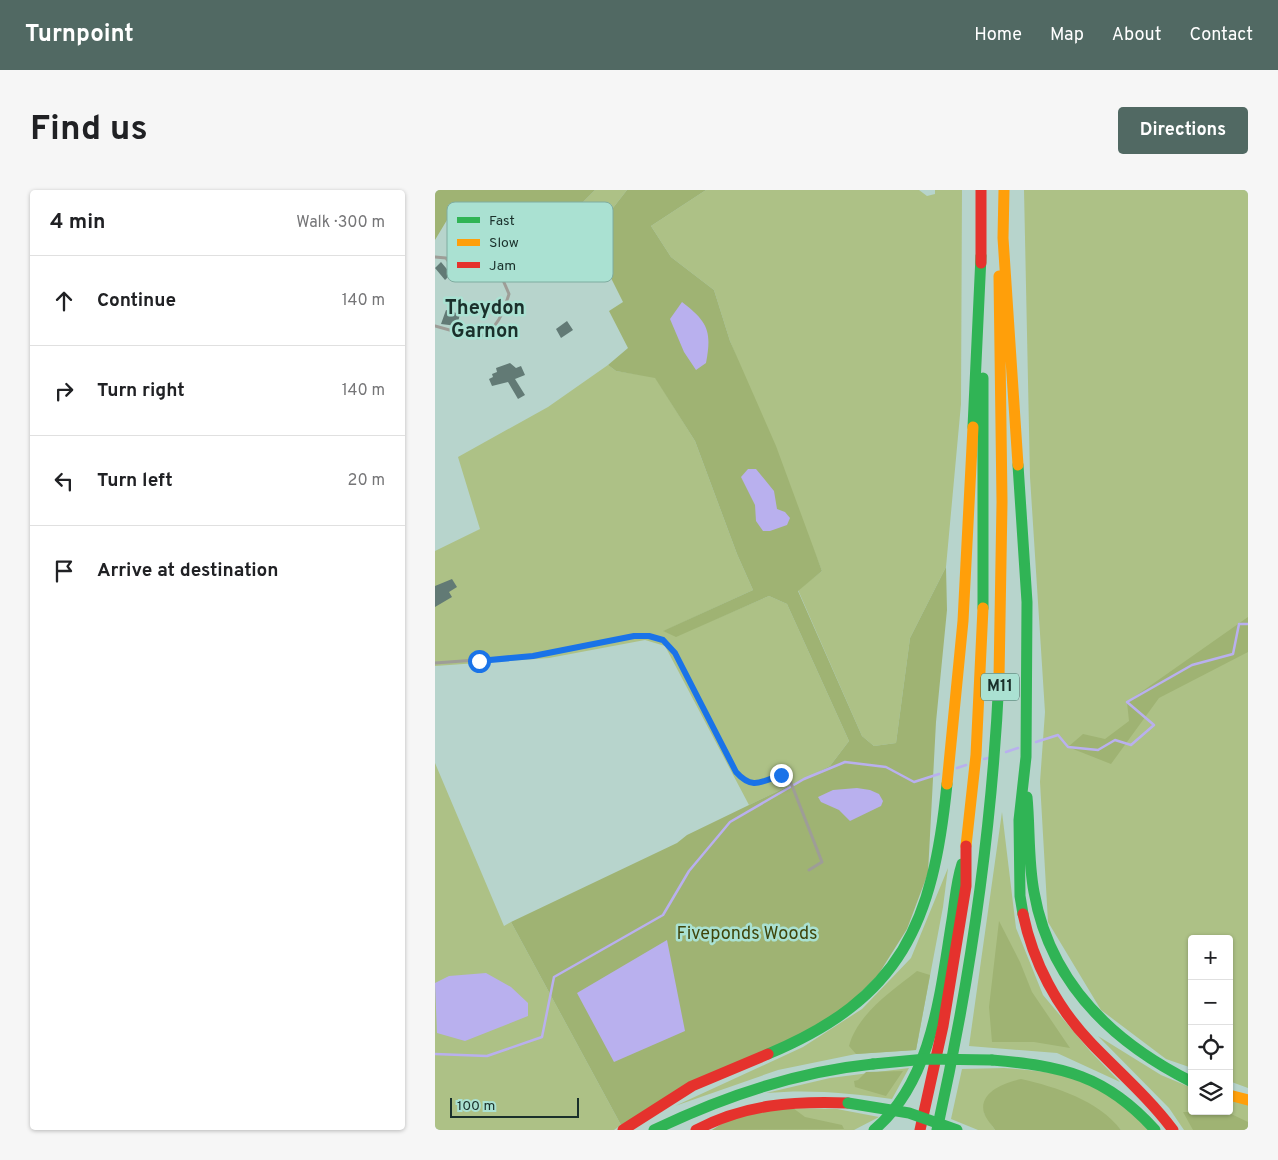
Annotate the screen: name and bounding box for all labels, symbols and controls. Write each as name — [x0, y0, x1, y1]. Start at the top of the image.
text: Turnpoint — [25, 20, 134, 50]
text: Home — [974, 24, 1022, 47]
text: Map — [1050, 24, 1084, 47]
text: About — [1112, 24, 1161, 47]
text: Contact — [1189, 24, 1253, 47]
button: Directions — [1118, 107, 1248, 154]
text: Find us — [30, 108, 148, 152]
legend — [447, 202, 613, 282]
text: 4 min — [50, 209, 106, 236]
text: Walk · 300 m — [296, 213, 385, 233]
text: Fast — [489, 213, 515, 230]
text: Slow — [489, 235, 519, 252]
text: Jam — [489, 258, 516, 275]
icon: ahead — [50, 287, 78, 315]
text: Continue — [97, 289, 176, 313]
text: 140 m — [342, 291, 385, 311]
district label: Theydon Garnon — [445, 296, 525, 345]
icon: right — [50, 377, 78, 405]
text: Turn right — [97, 379, 185, 403]
text: 140 m — [342, 381, 385, 401]
icon: left — [50, 467, 78, 495]
text: Turn left — [97, 469, 173, 493]
text: 20 m — [348, 471, 385, 491]
icon: arrive — [50, 557, 78, 585]
text: Arrive at destination — [97, 559, 278, 583]
route start — [468, 650, 491, 673]
road number: M11 — [981, 674, 1019, 701]
route end — [770, 764, 793, 787]
park label: Fiveponds Woods — [677, 923, 817, 946]
map controls — [1188, 935, 1233, 1115]
button: + — [1188, 935, 1233, 980]
button: − — [1188, 980, 1233, 1025]
button: locate — [1188, 1025, 1233, 1070]
button: layers — [1188, 1070, 1233, 1115]
scale bar — [450, 1095, 579, 1118]
text: 100 m — [457, 1098, 495, 1115]

